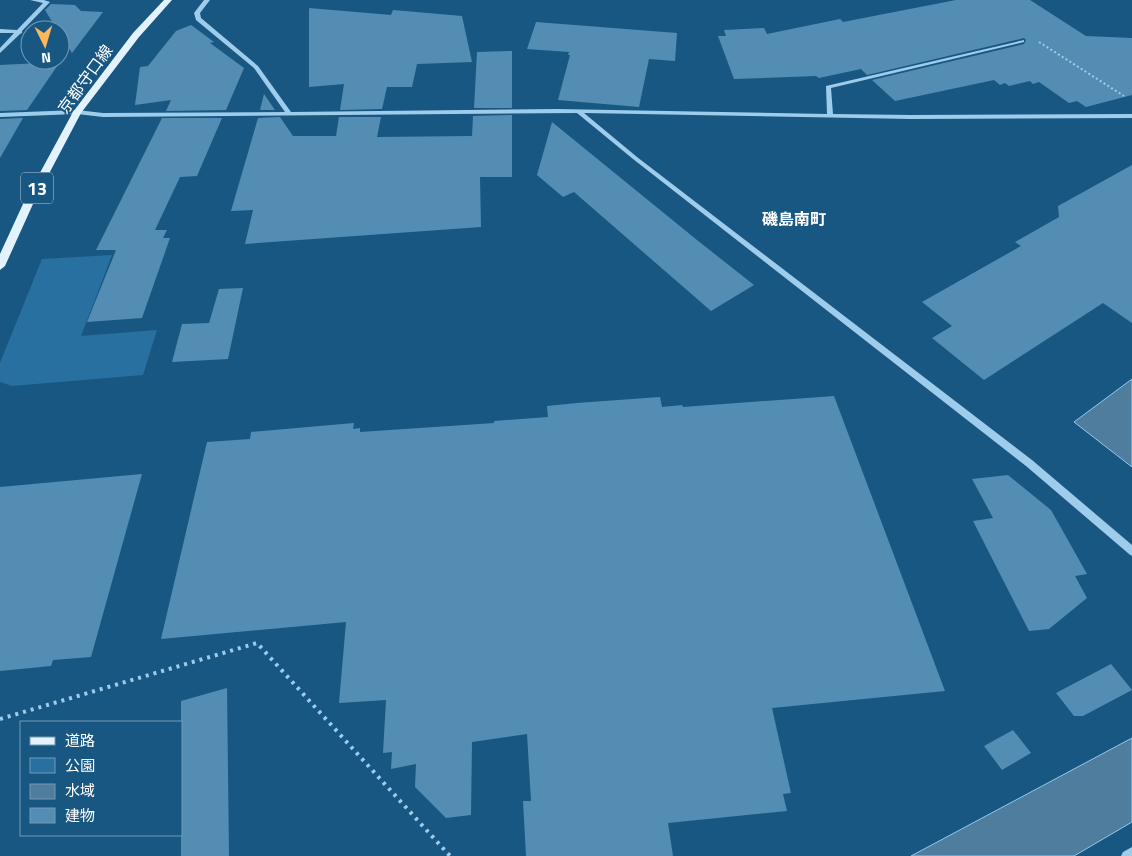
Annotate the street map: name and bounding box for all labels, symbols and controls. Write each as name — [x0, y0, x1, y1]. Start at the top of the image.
north arrow — [20, 20, 70, 70]
street label: 京都守口線 — [52, 40, 118, 118]
text: N — [40, 48, 52, 69]
road number: 13 — [21, 172, 53, 204]
district label: 磯島南町 — [762, 207, 826, 231]
legend — [20, 721, 182, 836]
text: 道路 — [65, 729, 95, 752]
text: 公園 — [65, 754, 95, 777]
text: 水域 — [65, 779, 95, 802]
text: 建物 — [65, 804, 95, 827]

